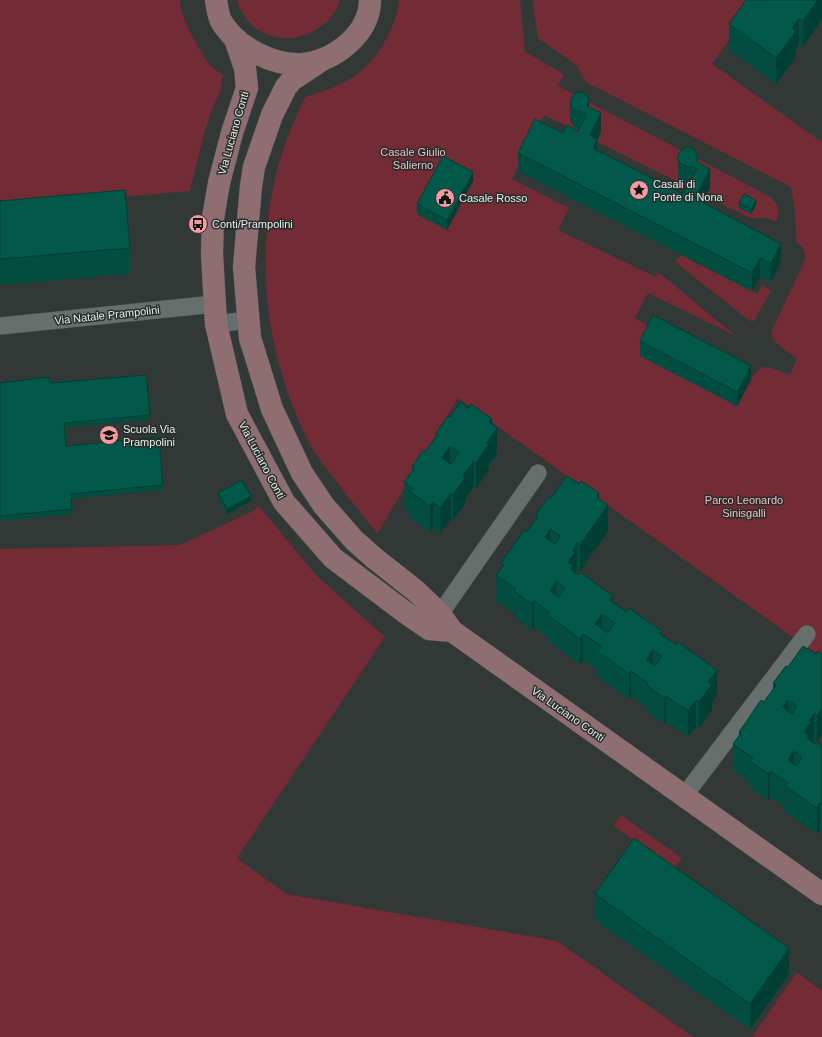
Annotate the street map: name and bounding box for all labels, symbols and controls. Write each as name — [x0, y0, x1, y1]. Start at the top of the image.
street label: Via Luciano Conti — [215, 90, 251, 176]
park label: Casale Giulio Salierno — [380, 146, 446, 171]
place label: Casali di Ponte di Nona — [653, 178, 724, 203]
place icon: Casali di Ponte di Nona — [628, 179, 650, 201]
public building icon: Casale Rosso — [434, 187, 456, 209]
place label: Casale Rosso — [459, 192, 527, 204]
bus stop icon: Conti/Prampolini — [187, 213, 209, 235]
place label: Conti/Prampolini — [212, 218, 293, 230]
street label: Via Natale Prampolini — [54, 304, 160, 326]
street label: Via Luciano Conti — [237, 419, 287, 501]
place label: Scuola Via Prampolini — [123, 423, 176, 448]
school or university icon: Scuola Via Prampolini — [98, 424, 120, 446]
park label: Parco Leonardo Sinisgalli — [705, 494, 783, 519]
street label: Via Luciano Conti — [529, 684, 607, 744]

